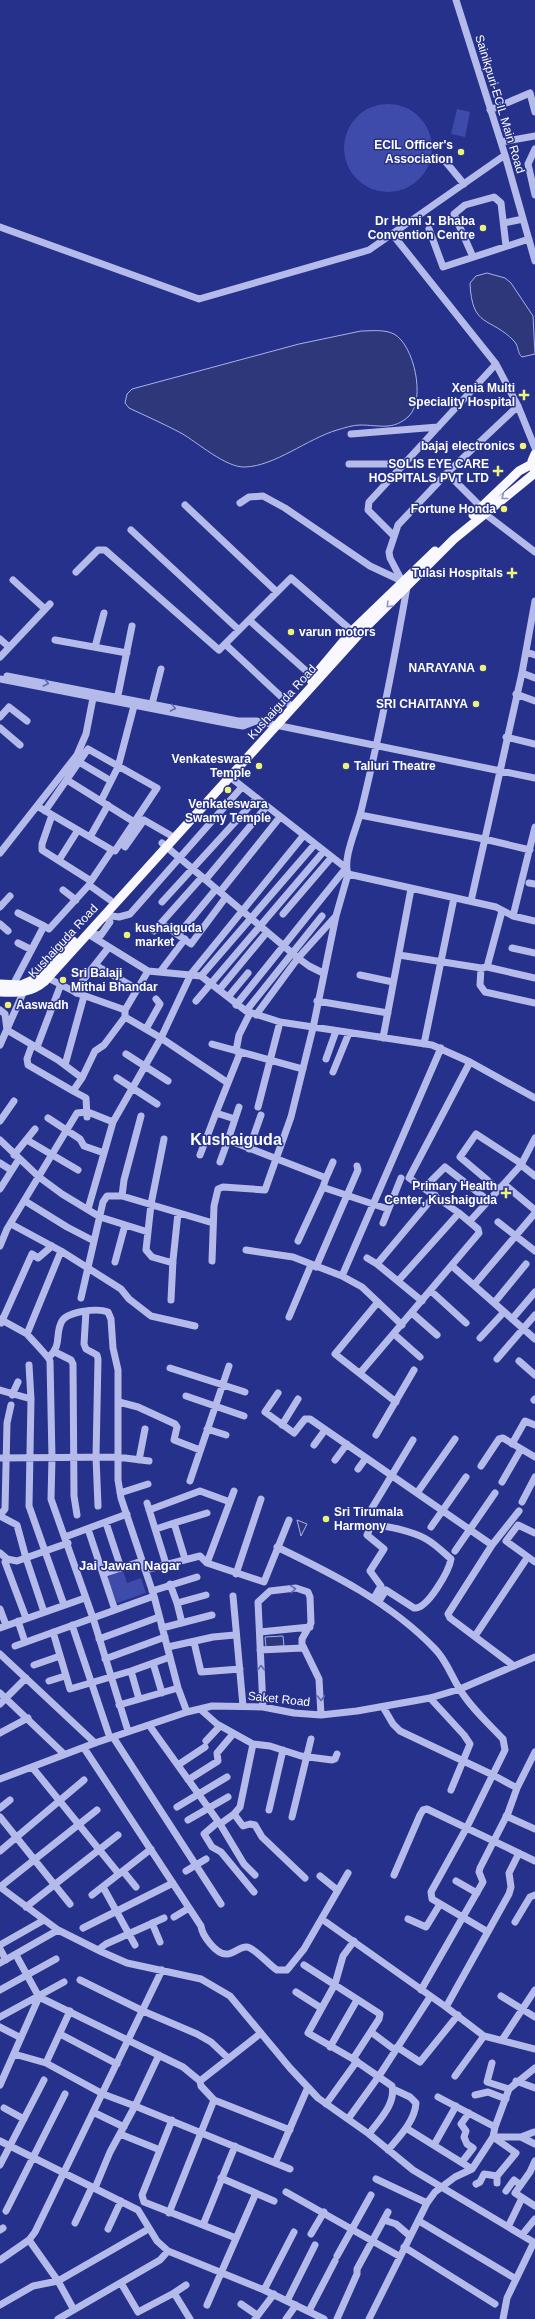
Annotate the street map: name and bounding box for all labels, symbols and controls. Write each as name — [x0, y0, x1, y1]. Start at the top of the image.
street label: Sainikpuri-ECIL Main Road — [472, 33, 528, 175]
place label: ECIL Officer's Association — [374, 138, 453, 166]
marker: ECIL Officer's Association — [456, 147, 466, 157]
place label: Dr Homi J. Bhaba Convention Centre — [368, 214, 475, 242]
marker: Dr Homi J. Bhaba Convention Centre — [478, 223, 488, 233]
place label: Xenia Multi Speciality Hospital — [408, 381, 515, 409]
marker: Xenia Multi Speciality Hospital — [518, 389, 530, 401]
place label: bajaj electronics — [421, 439, 515, 453]
marker: bajaj electronics — [518, 441, 528, 451]
place label: SOLIS EYE CARE HOSPITALS PVT LTD — [369, 457, 489, 485]
marker: SOLIS EYE CARE HOSPITALS PVT LTD — [492, 465, 504, 477]
one-way arrow — [502, 492, 509, 499]
place label: Fortune Honda — [411, 502, 496, 516]
marker: Fortune Honda — [499, 504, 509, 514]
place label: Tulasi Hospitals — [412, 566, 503, 580]
marker: Tulasi Hospitals — [506, 567, 518, 579]
one-way arrow — [386, 600, 394, 608]
place label: varun motors — [299, 625, 376, 639]
marker: varun motors — [286, 627, 296, 637]
place label: NARAYANA — [409, 661, 475, 675]
street label: Kushaiguda Road — [245, 662, 319, 742]
marker: NARAYANA — [478, 663, 488, 673]
one-way arrow — [43, 678, 49, 686]
place label: SRI CHAITANYA — [376, 697, 468, 711]
marker: SRI CHAITANYA — [471, 699, 481, 709]
one-way arrow — [170, 703, 176, 711]
place label: Venkateswara Temple — [172, 752, 251, 780]
place label: Talluri Theatre — [354, 759, 436, 773]
marker: Venkateswara Temple — [254, 761, 264, 771]
marker: Talluri Theatre — [341, 761, 351, 771]
marker: Venkateswara Swamy Temple — [223, 785, 233, 795]
place label: Venkateswara Swamy Temple — [185, 797, 271, 825]
street label: Kushaiguda Road — [25, 901, 101, 981]
place label: kushaiguda market — [135, 921, 202, 949]
marker: kushaiguda market — [122, 930, 132, 940]
place label: Sri Balaji Mithai Bhandar — [71, 966, 158, 994]
marker: Sri Balaji Mithai Bhandar — [58, 975, 68, 985]
place label: Aaswadh — [16, 998, 69, 1012]
marker: Aaswadh — [3, 1000, 13, 1010]
district label: Kushaiguda — [190, 1131, 282, 1148]
place label: Primary Health Center, Kushaiguda — [384, 1179, 497, 1207]
marker: Primary Health Center, Kushaiguda — [500, 1187, 512, 1199]
place label: Sri Tirumala Harmony — [334, 1505, 403, 1533]
marker: Sri Tirumala Harmony — [321, 1514, 331, 1524]
district label: Jai Jawan Nagar — [79, 1558, 181, 1573]
one-way arrow — [290, 1584, 296, 1593]
one-way arrow — [257, 1665, 265, 1671]
street label: Saket Road — [247, 1689, 311, 1709]
one-way arrow — [317, 1695, 325, 1701]

